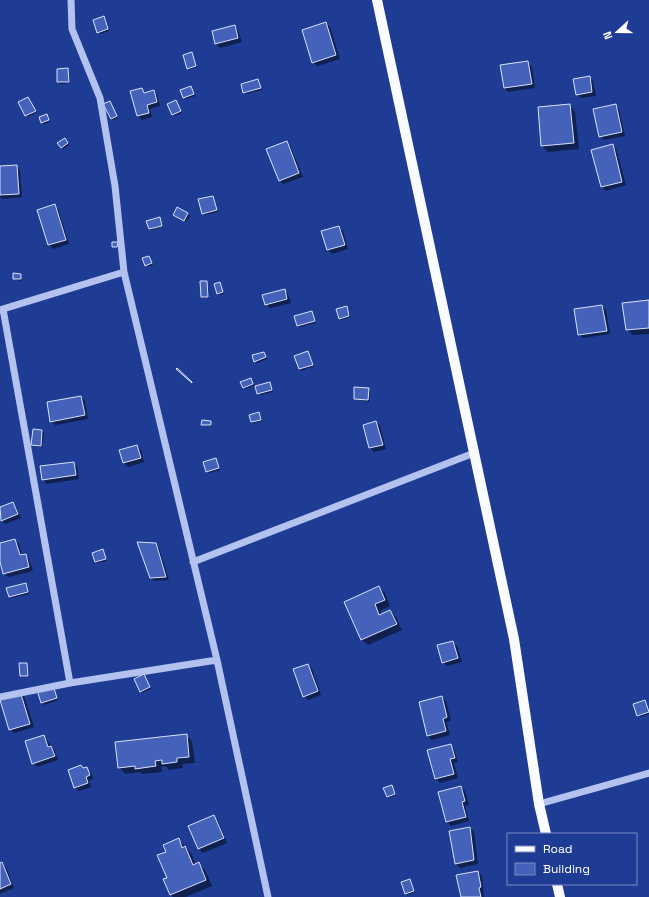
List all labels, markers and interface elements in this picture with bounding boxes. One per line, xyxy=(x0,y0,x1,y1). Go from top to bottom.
north arrow xyxy=(597,12,637,52)
text: N xyxy=(600,30,616,42)
legend xyxy=(507,833,637,885)
text: Road xyxy=(543,841,572,857)
text: Building xyxy=(543,861,590,877)

